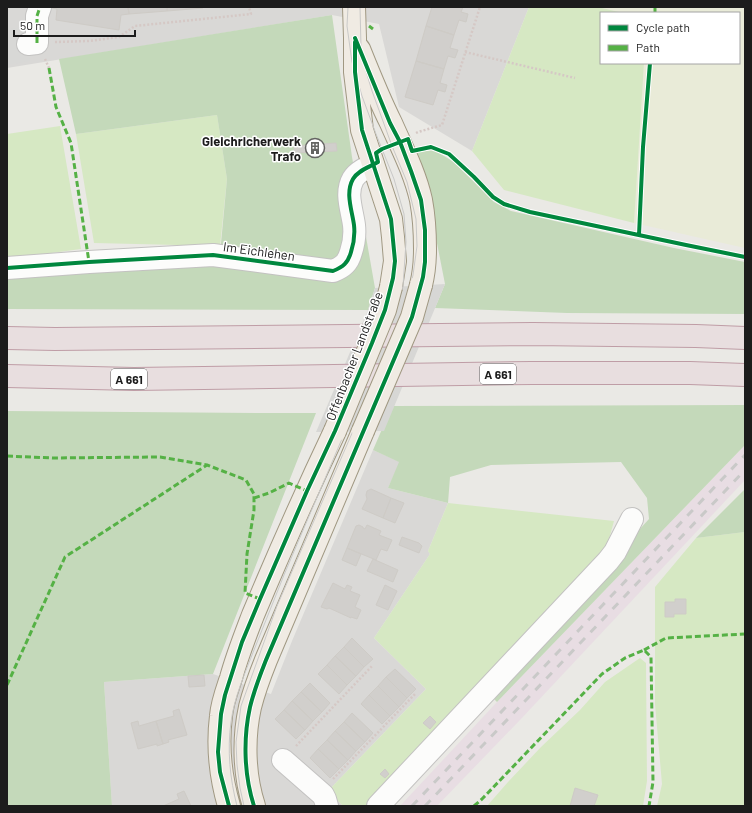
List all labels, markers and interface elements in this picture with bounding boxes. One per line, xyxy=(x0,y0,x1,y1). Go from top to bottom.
scale bar xyxy=(14,12,135,38)
legend xyxy=(600,12,740,64)
text: 50 m xyxy=(20,18,45,32)
text: Cycle path xyxy=(636,20,690,34)
text: Path xyxy=(636,40,660,54)
place label: Gleichricherwerk Trafo xyxy=(202,133,301,164)
building icon: Gleichricherwerk Trafo xyxy=(304,137,326,159)
street label: Im Eichlehen xyxy=(222,238,296,264)
street label: Offenbacher Landstraße xyxy=(322,289,386,423)
road number: A 661 xyxy=(480,364,516,384)
road number: A 661 xyxy=(111,369,147,389)

